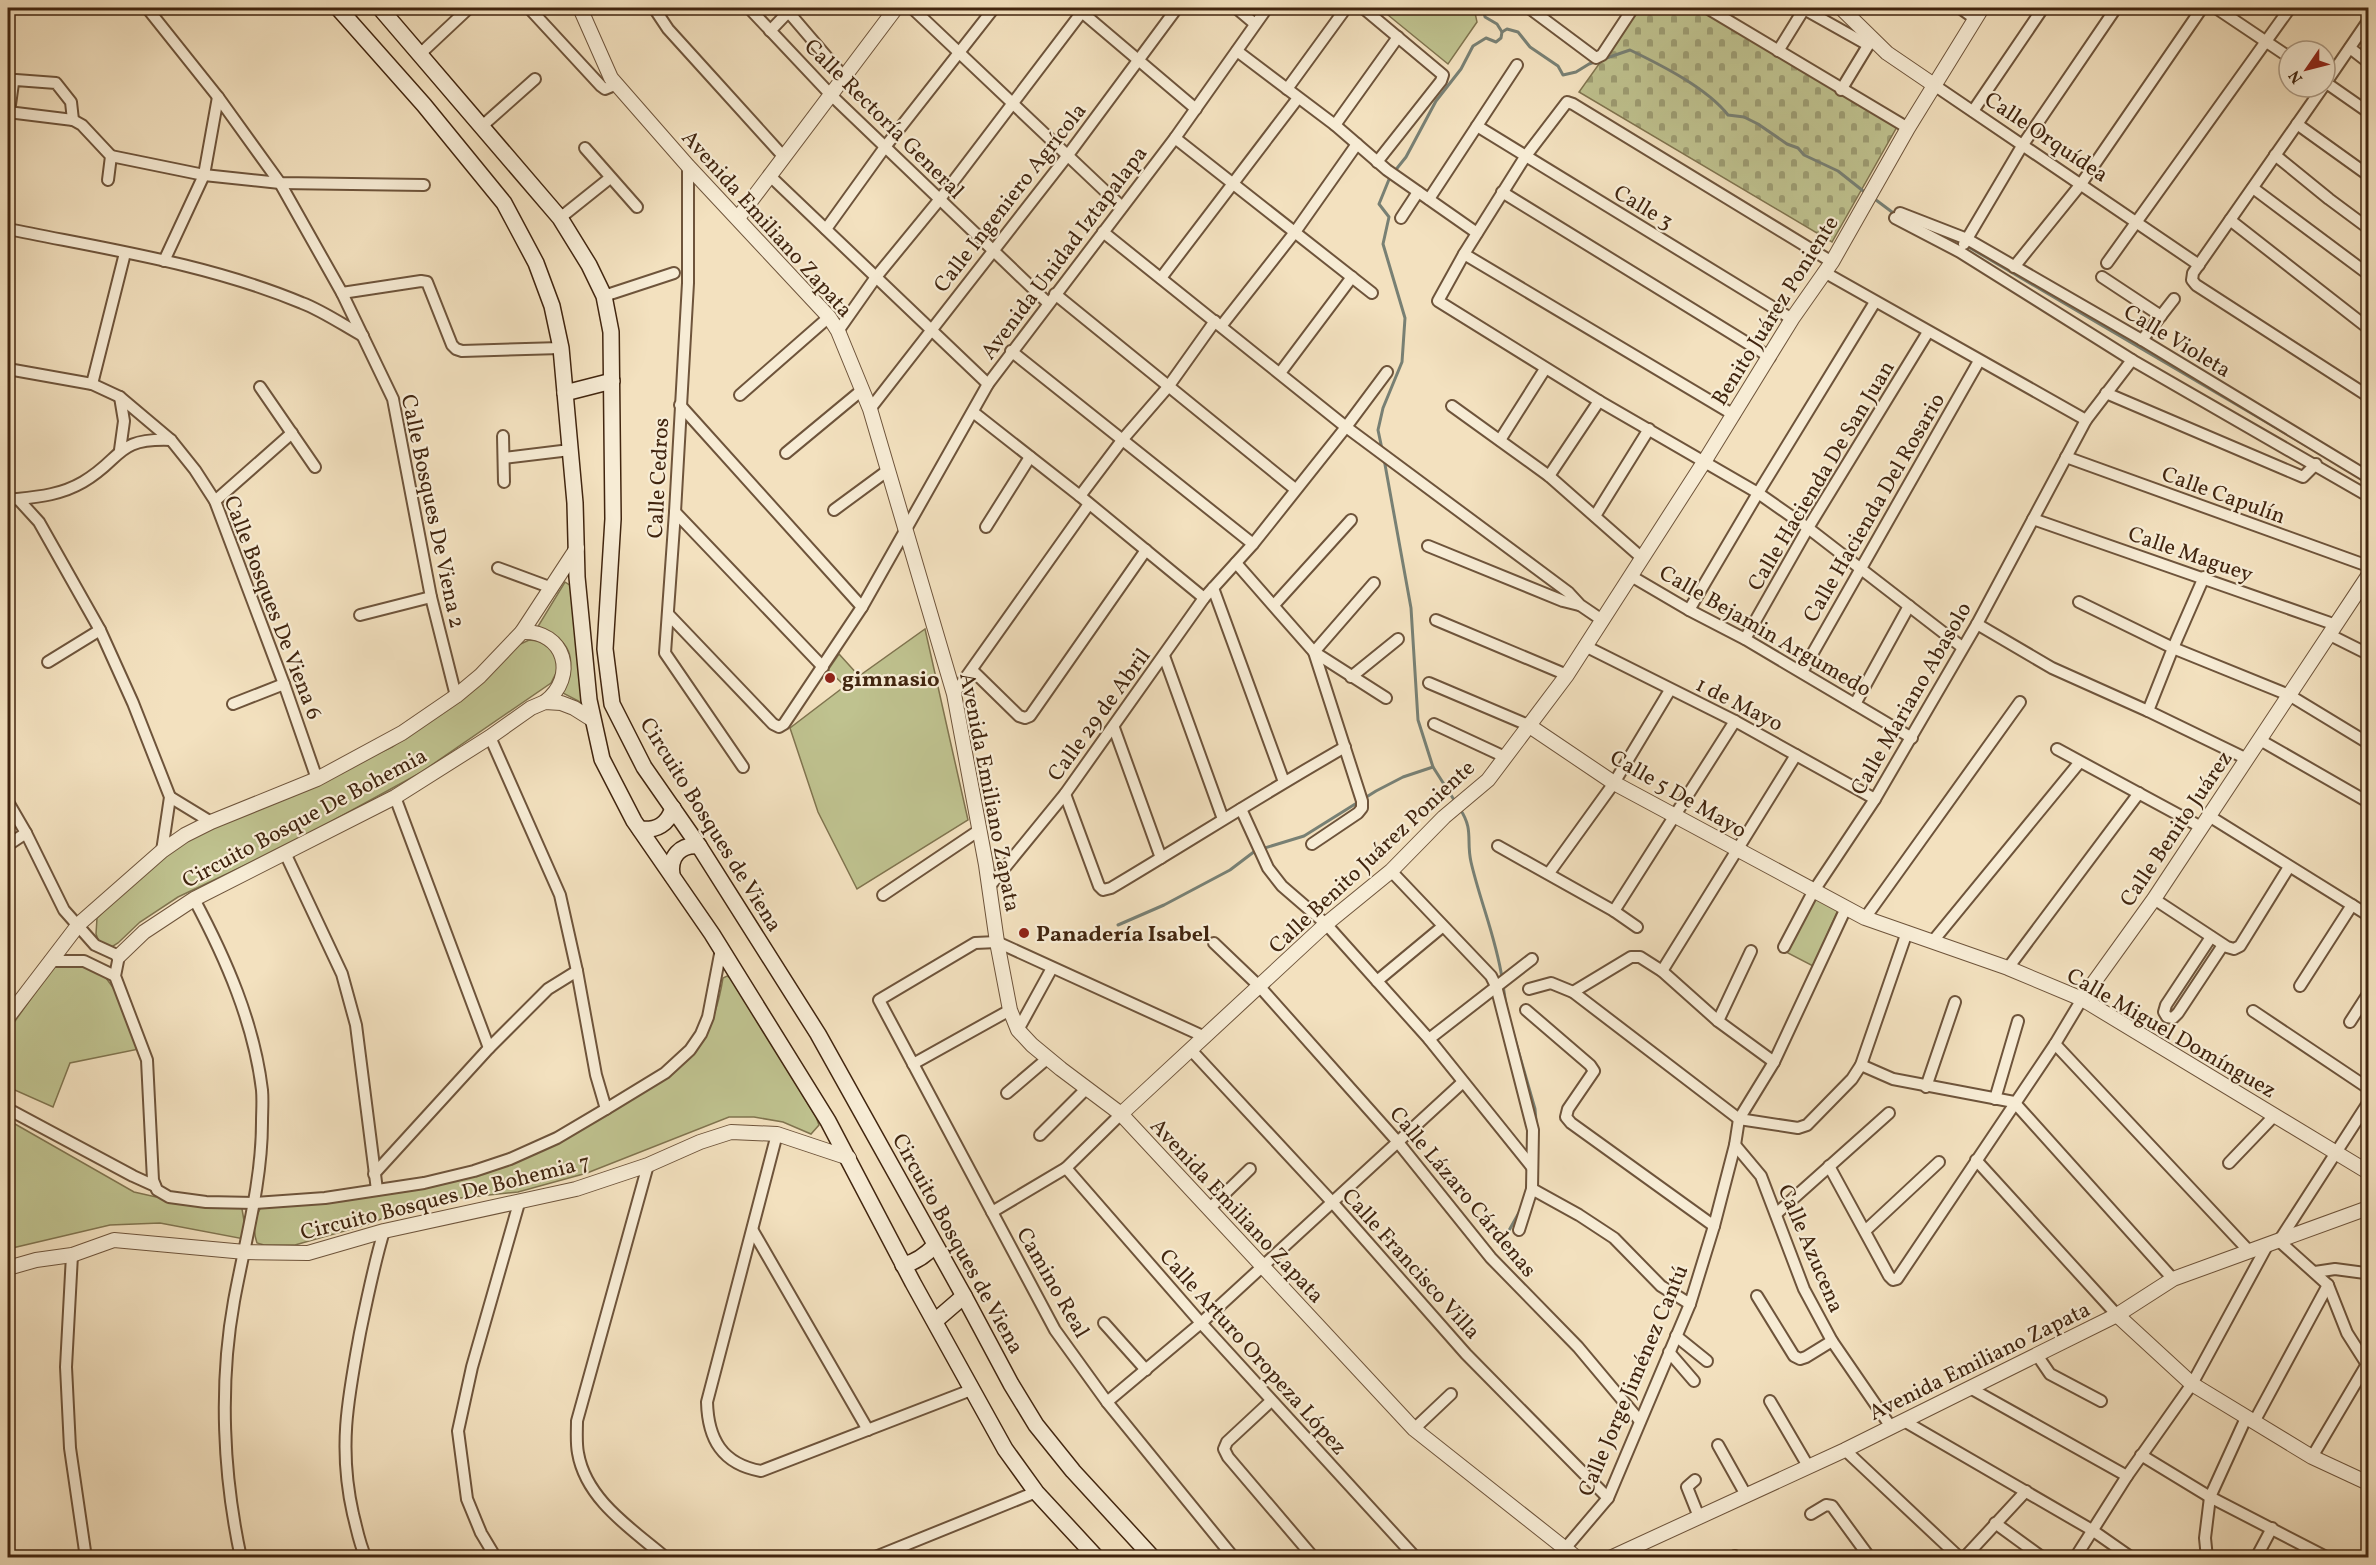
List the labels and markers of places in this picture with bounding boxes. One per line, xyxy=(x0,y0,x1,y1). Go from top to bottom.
place label: gimnasio xyxy=(842,665,940,696)
marker: gimnasio xyxy=(823,671,837,685)
place label: Panadería Isabel xyxy=(1036,920,1210,951)
marker: Panadería Isabel xyxy=(1017,926,1031,940)

